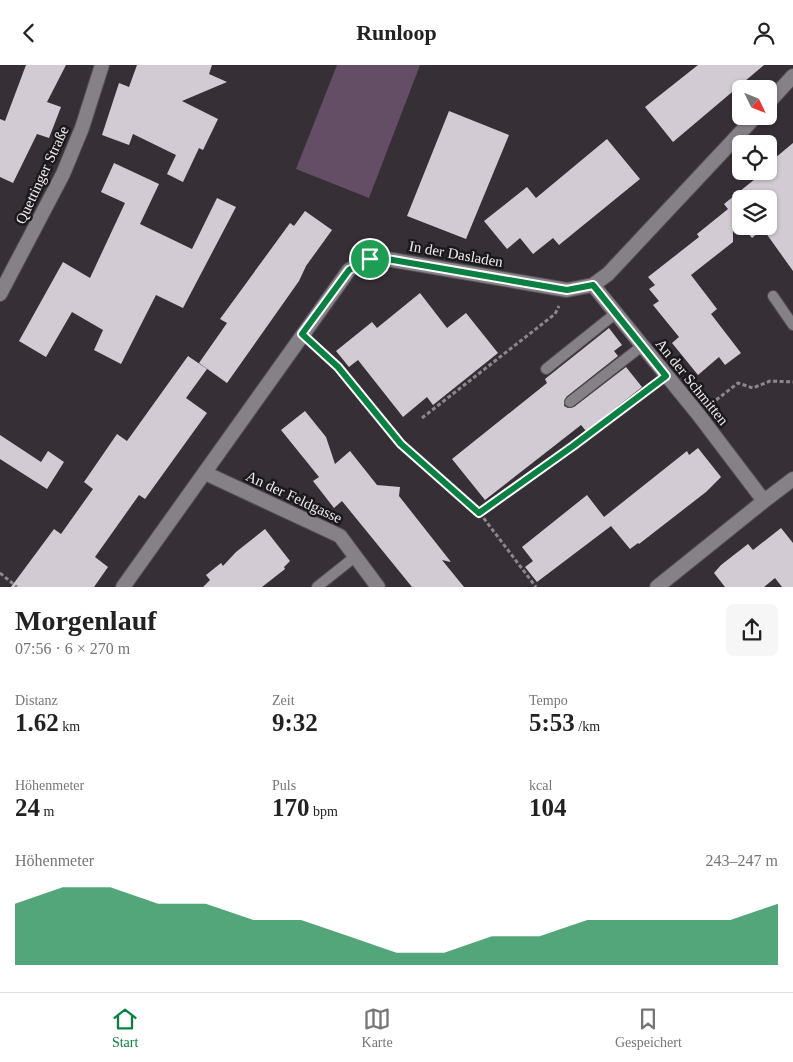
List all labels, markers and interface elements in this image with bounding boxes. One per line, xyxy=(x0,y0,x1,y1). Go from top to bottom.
icon: back xyxy=(15,19,43,47)
icon: person xyxy=(750,19,778,47)
text: Runloop xyxy=(356,20,437,45)
north arrow xyxy=(732,80,778,125)
map controls xyxy=(732,80,777,235)
street label: Quettinger Straße xyxy=(12,123,72,227)
button: locate xyxy=(732,135,777,180)
button: layers xyxy=(732,190,777,235)
pin xyxy=(349,238,391,280)
street label: In der Dasladen xyxy=(408,238,505,270)
icon: arrive xyxy=(356,245,384,273)
street label: An der Schmitten xyxy=(652,336,732,429)
street label: An der Feldgasse xyxy=(243,468,345,526)
button: share xyxy=(726,604,778,656)
text: Morgenlauf xyxy=(15,605,157,636)
text: 07:56 · 6 × 270 m xyxy=(15,640,130,657)
text: Distanz xyxy=(15,693,58,708)
text: Zeit xyxy=(272,693,295,708)
text: Tempo xyxy=(529,693,568,708)
text: 1.62 xyxy=(15,709,59,736)
text: 9:32 xyxy=(272,709,318,736)
text: 5:53 xyxy=(529,709,575,736)
text: km xyxy=(59,719,80,734)
text: /km xyxy=(575,719,600,734)
text: Höhenmeter xyxy=(15,778,84,793)
text: Puls xyxy=(272,778,296,793)
text: kcal xyxy=(529,778,552,793)
text: 24 xyxy=(15,794,40,821)
text: 170 xyxy=(272,794,310,821)
text: 104 xyxy=(529,794,567,821)
text: m xyxy=(40,804,54,819)
text: bpm xyxy=(310,804,338,819)
text: Höhenmeter xyxy=(15,852,94,869)
text: 243–247 m xyxy=(706,852,778,869)
tab: Start xyxy=(111,1005,139,1051)
tab: Karte xyxy=(362,1005,393,1051)
tab: Gespeichert xyxy=(615,1005,682,1051)

